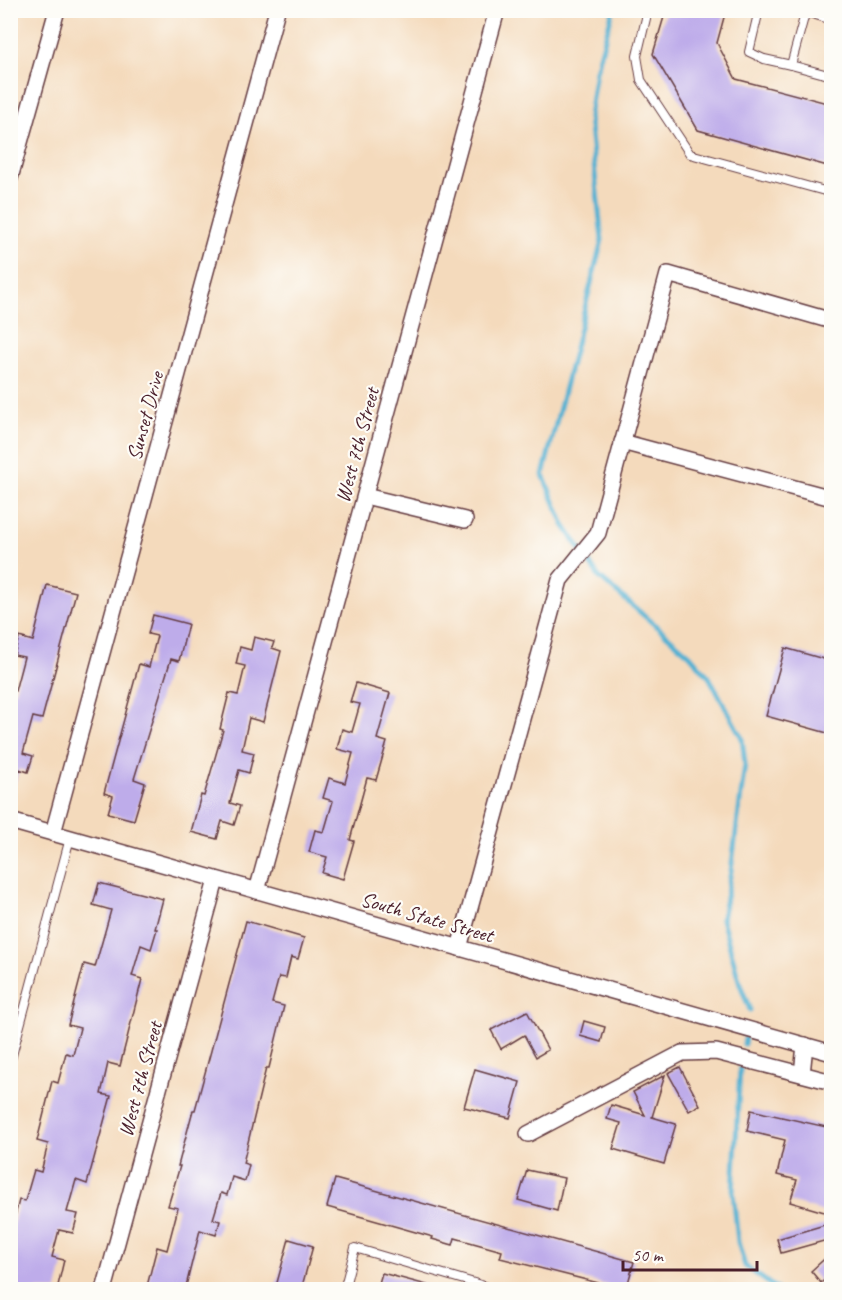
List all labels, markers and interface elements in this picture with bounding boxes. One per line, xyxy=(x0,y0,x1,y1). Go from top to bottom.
street label: Sunset Drive xyxy=(121,367,170,463)
street label: West 7th Street xyxy=(329,383,385,505)
street label: South State Street xyxy=(358,886,498,949)
street label: West 7th Street xyxy=(112,1017,168,1139)
scale bar xyxy=(623,1234,756,1272)
text: 50 m xyxy=(632,1244,665,1266)

